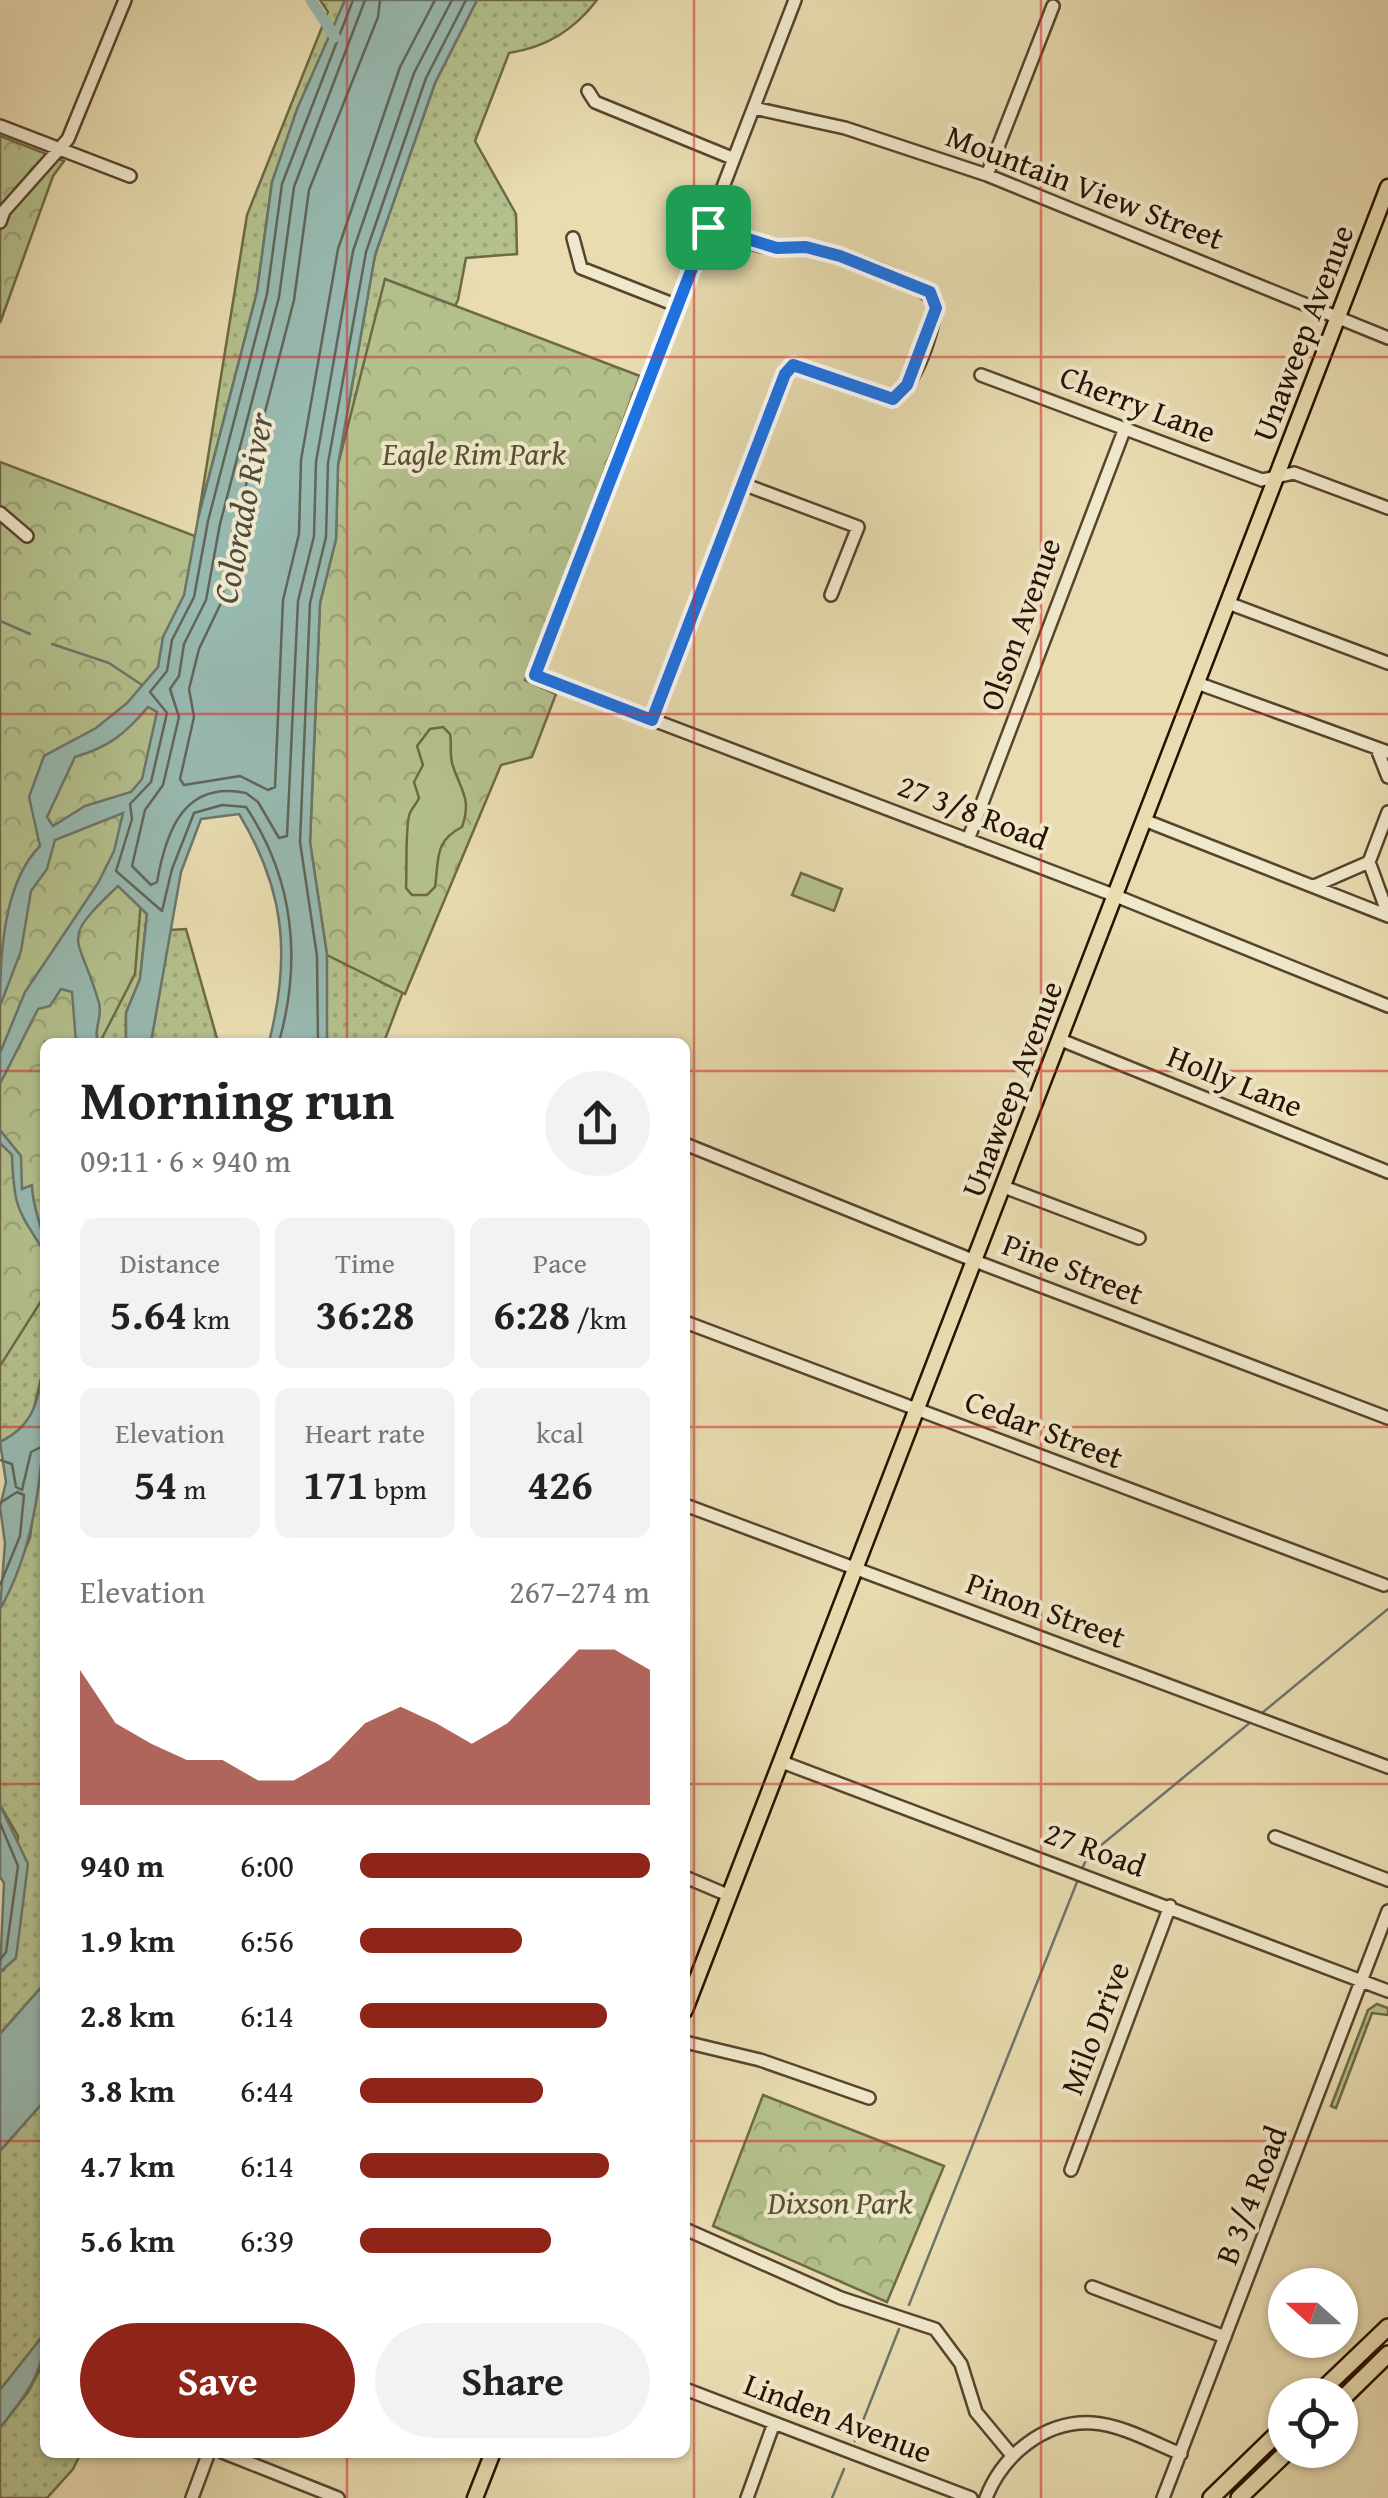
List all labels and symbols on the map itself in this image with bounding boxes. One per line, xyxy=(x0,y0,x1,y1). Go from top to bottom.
street label: Mountain View Street xyxy=(940,112,1231,261)
pin xyxy=(666,185,751,270)
street label: Unaweep Avenue xyxy=(1240,218,1365,448)
street label: Cherry Lane xyxy=(1053,352,1223,455)
water label: Colorado River xyxy=(199,407,286,608)
park label: Eagle Rim Park xyxy=(381,430,566,477)
street label: Olson Avenue xyxy=(967,531,1073,717)
street label: 27 3/8 Road xyxy=(891,761,1055,862)
street label: Unaweep Avenue xyxy=(949,974,1074,1204)
street label: Holly Lane xyxy=(1160,1032,1310,1129)
street label: Pine Street xyxy=(996,1220,1150,1317)
street label: Cedar Street xyxy=(958,1377,1130,1480)
street label: Pinon Street xyxy=(960,1559,1132,1660)
street label: 27 Road xyxy=(1038,1809,1152,1889)
street label: Milo Drive xyxy=(1048,1954,1141,2101)
street label: B 3/4 Road xyxy=(1203,2119,1298,2271)
park label: Dixson Park xyxy=(766,2179,913,2226)
north arrow xyxy=(1268,2268,1358,2358)
street label: Linden Avenue xyxy=(737,2360,939,2475)

